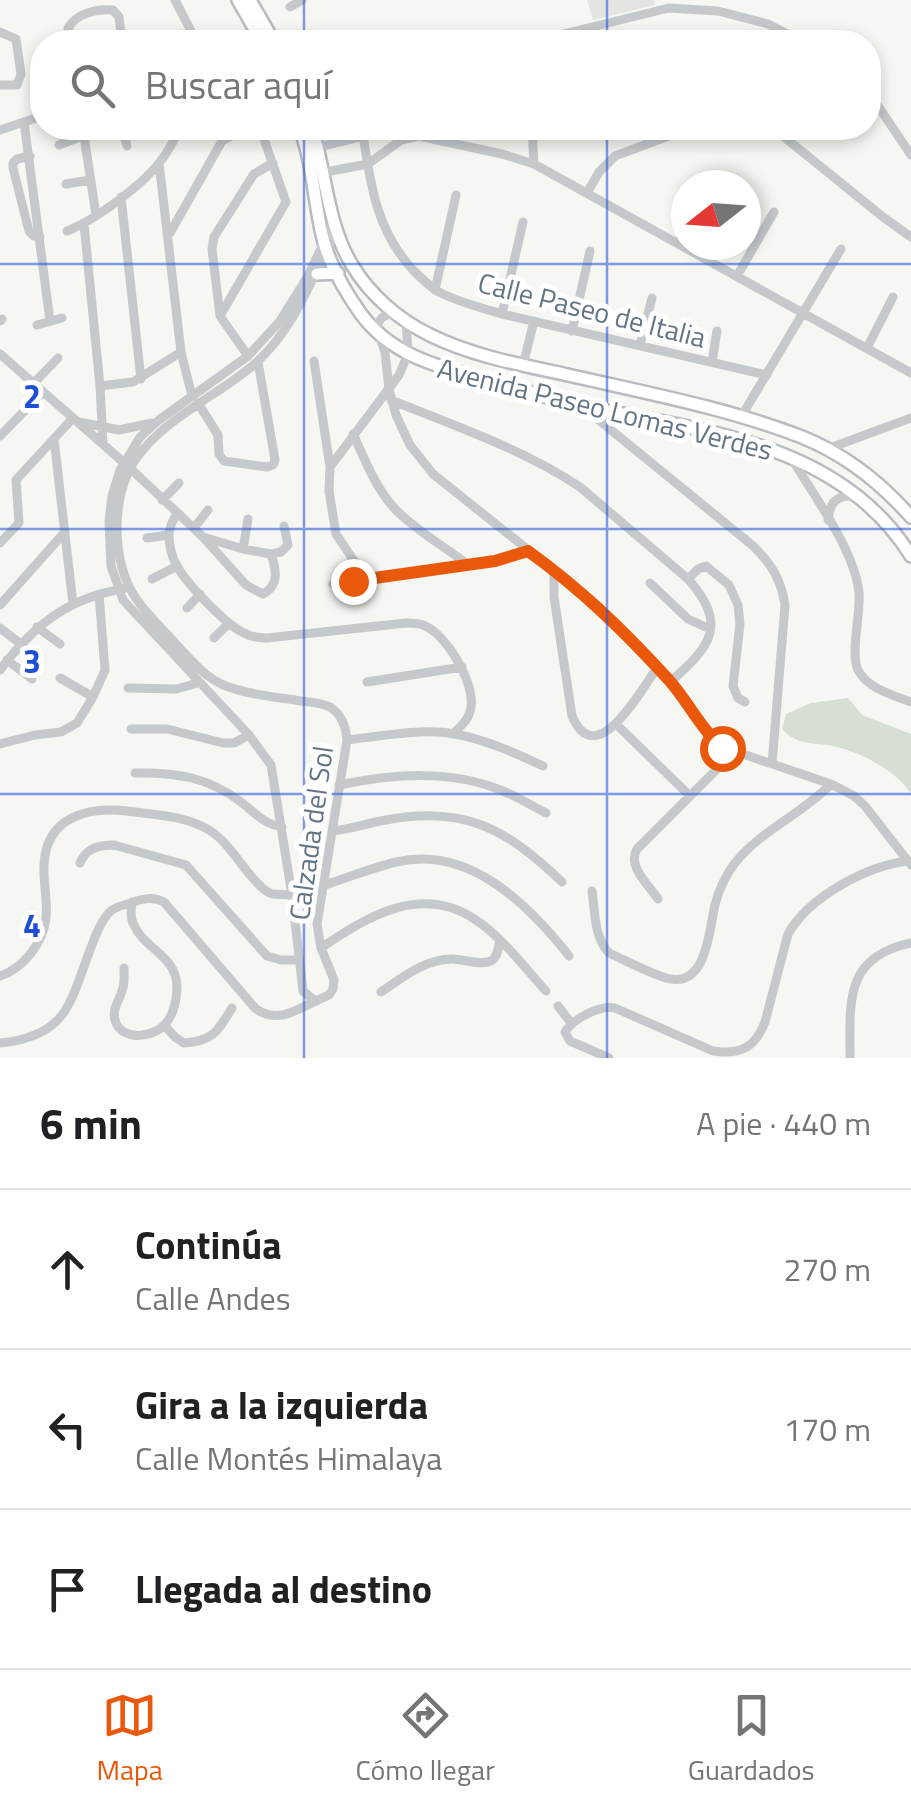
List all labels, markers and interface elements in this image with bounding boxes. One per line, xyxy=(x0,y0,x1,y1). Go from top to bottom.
search box xyxy=(30,30,881,140)
text: Buscar aquí xyxy=(145,56,331,114)
icon: search xyxy=(65,58,120,113)
north arrow xyxy=(671,170,761,260)
street label: Calle Paseo de Italia xyxy=(474,260,711,359)
street label: Avenida Paseo Lomas Verdes xyxy=(433,346,777,471)
text: 2 xyxy=(23,372,41,420)
route end xyxy=(331,559,377,605)
text: 3 xyxy=(23,637,41,685)
route start xyxy=(700,726,746,772)
street label: Calzada del Sol xyxy=(277,743,344,923)
text: 4 xyxy=(23,901,41,949)
text: 6 min xyxy=(40,1091,142,1155)
text: A pie · 440 m xyxy=(696,1099,871,1147)
text: Continúa xyxy=(135,1216,282,1274)
icon: ahead xyxy=(40,1242,95,1297)
text: 270 m xyxy=(783,1245,871,1293)
text: Calle Andes xyxy=(135,1274,291,1322)
text: Gira a la izquierda xyxy=(135,1376,428,1434)
icon: left xyxy=(40,1402,95,1457)
text: 170 m xyxy=(783,1405,871,1453)
text: Calle Montés Himalaya xyxy=(135,1434,442,1482)
text: Llegada al destino xyxy=(135,1560,432,1618)
icon: arrive xyxy=(40,1562,95,1617)
tab: Mapa xyxy=(96,1688,163,1791)
tab: Cómo llegar xyxy=(356,1688,495,1791)
tab: Guardados xyxy=(688,1688,815,1791)

